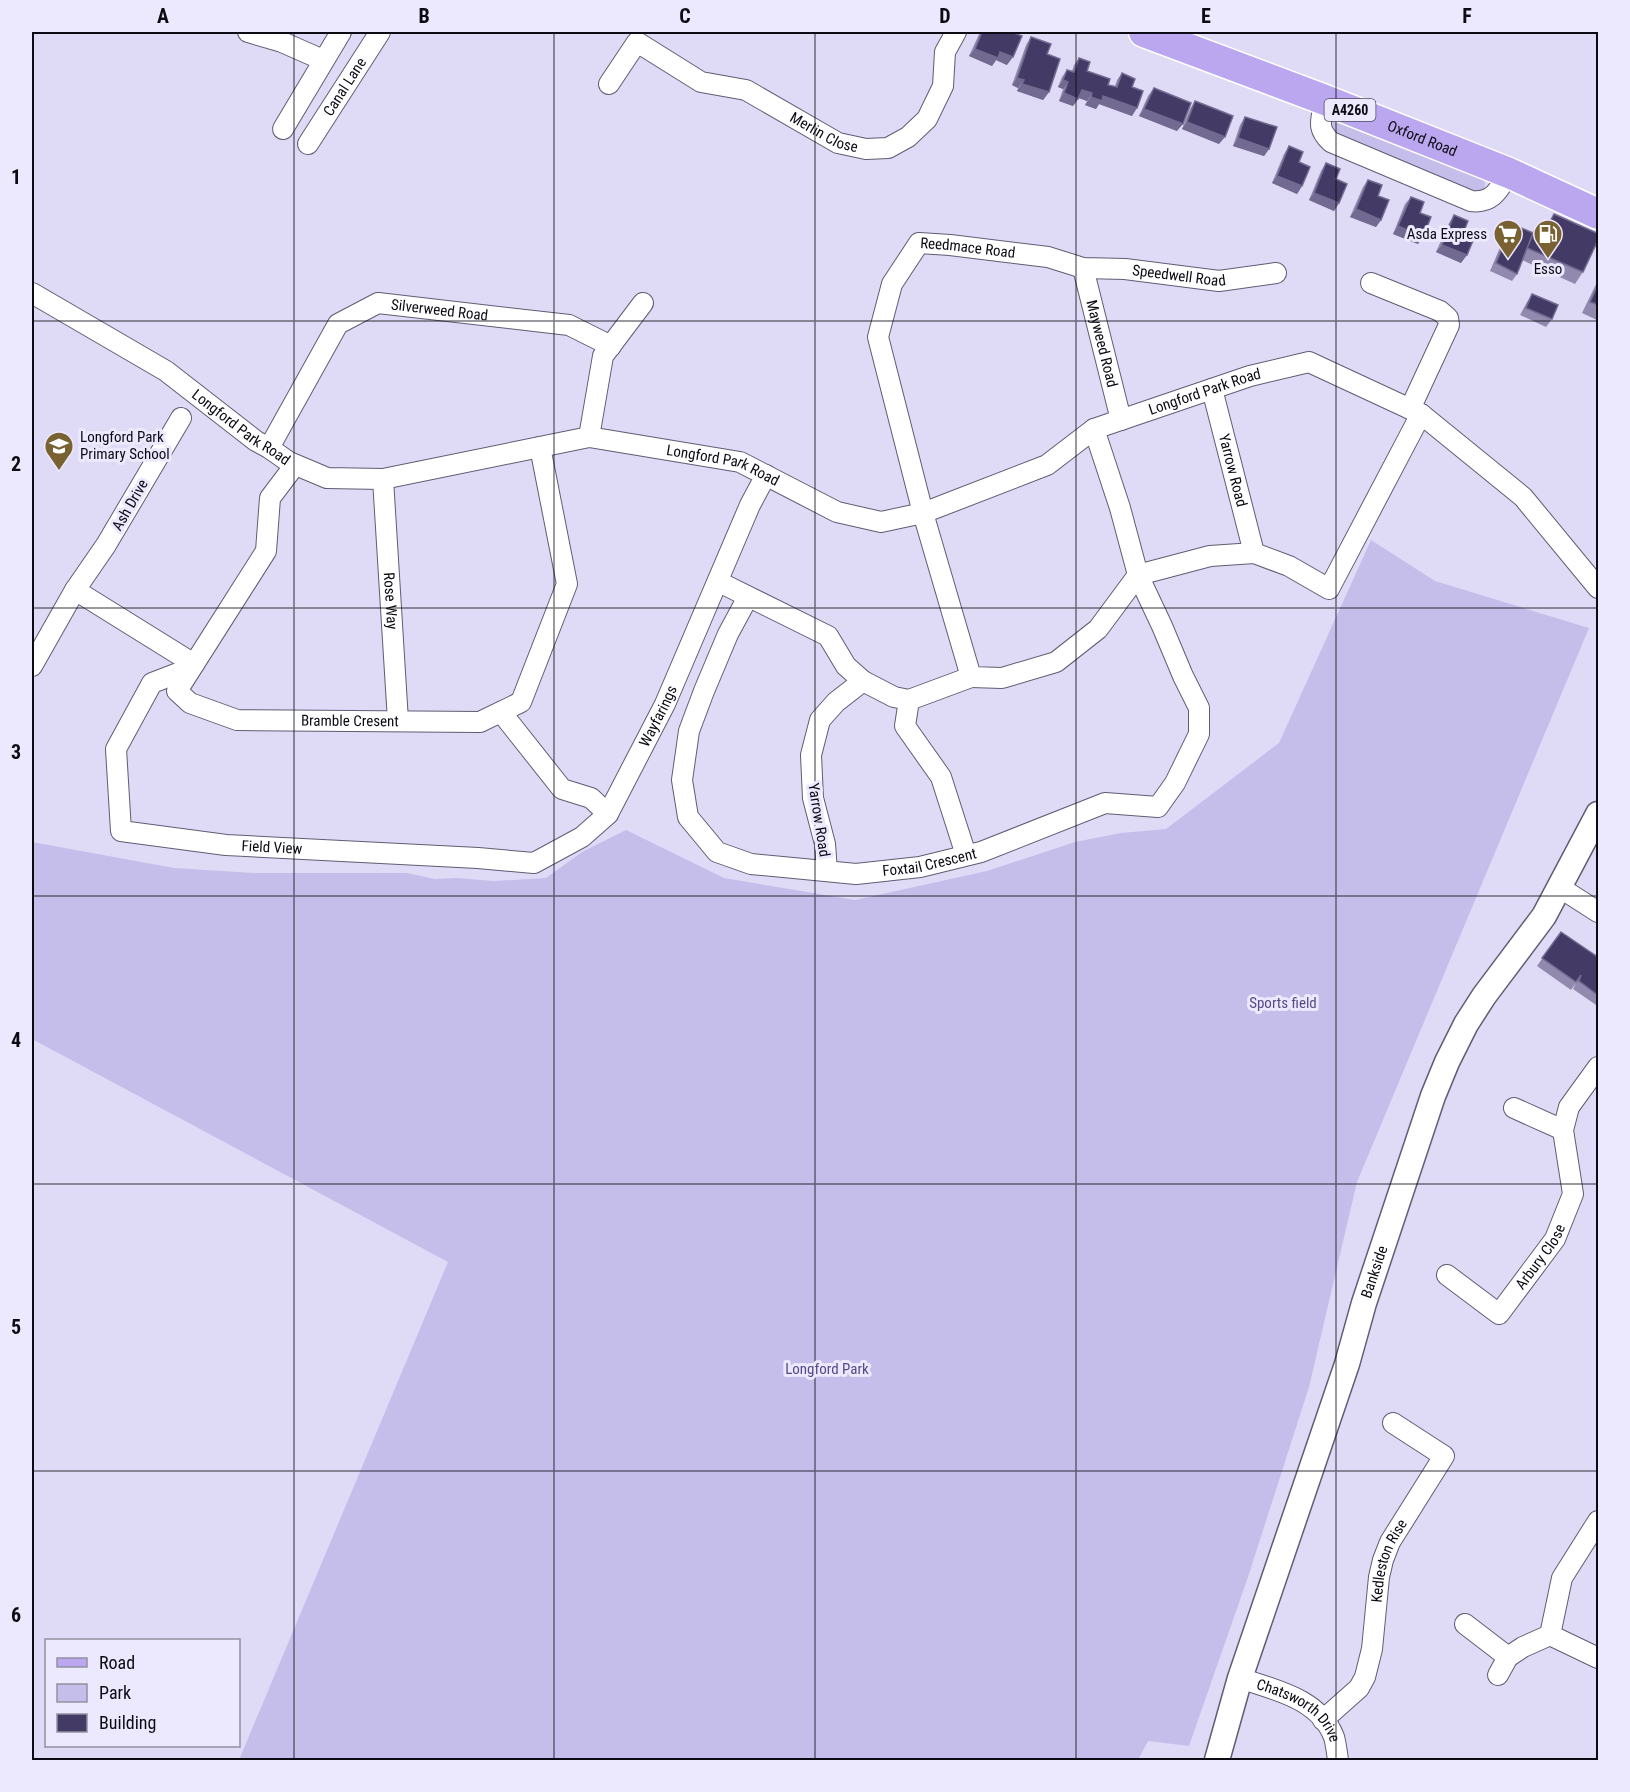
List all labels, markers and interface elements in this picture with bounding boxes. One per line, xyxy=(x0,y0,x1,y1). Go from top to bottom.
text: A xyxy=(157,4,169,28)
text: B xyxy=(418,4,430,28)
text: C xyxy=(679,4,691,28)
text: D xyxy=(939,4,951,28)
text: E xyxy=(1201,4,1211,28)
text: F xyxy=(1462,4,1472,28)
street label: Canal Lane xyxy=(319,54,370,119)
road number: A4260 xyxy=(1324,99,1376,121)
street label: Merlin Close xyxy=(787,108,860,156)
street label: Oxford Road xyxy=(1385,117,1460,160)
text: 1 xyxy=(11,165,21,189)
supermarket icon: Asda Express xyxy=(1492,218,1524,260)
fuel station icon: Esso xyxy=(1532,218,1564,260)
place label: Asda Express xyxy=(1407,225,1487,243)
street label: Reedmace Road xyxy=(920,234,1016,262)
place label: Esso xyxy=(1534,260,1562,278)
street label: Speedwell Road xyxy=(1131,261,1227,290)
street label: Silverweed Road xyxy=(390,296,489,325)
street label: Mayweed Road xyxy=(1082,298,1122,389)
street label: Longford Park Road xyxy=(1146,365,1263,419)
street label: Longford Park Road xyxy=(188,386,294,469)
place label: Longford Park Primary School xyxy=(80,428,170,463)
school or university icon: Longford Park Primary School xyxy=(43,430,75,472)
street label: Yarrow Road xyxy=(1215,432,1251,509)
street label: Longford Park Road xyxy=(665,441,782,490)
text: 2 xyxy=(11,452,21,476)
street label: Ash Drive xyxy=(108,476,152,534)
street label: Rose Way xyxy=(380,572,401,630)
street label: Wayfarings xyxy=(635,683,681,750)
street label: Bramble Cresent xyxy=(301,712,399,730)
text: 3 xyxy=(11,740,21,764)
street label: Yarrow Road xyxy=(804,782,834,858)
street label: Field View xyxy=(241,837,303,858)
street label: Foxtail Crescent xyxy=(881,844,978,880)
park label: Sports field xyxy=(1249,994,1317,1012)
text: 4 xyxy=(11,1028,21,1052)
street label: Arbury Close xyxy=(1512,1222,1569,1293)
street label: Bankside xyxy=(1357,1243,1391,1300)
text: 5 xyxy=(11,1315,21,1339)
park label: Longford Park xyxy=(785,1360,869,1378)
street label: Kedleston Rise xyxy=(1368,1516,1411,1603)
text: 6 xyxy=(11,1603,21,1627)
legend xyxy=(45,1639,240,1747)
text: Road xyxy=(99,1652,135,1673)
street label: Chatsworth Drive xyxy=(1254,1675,1344,1744)
text: Park xyxy=(99,1682,131,1703)
text: Building xyxy=(99,1712,156,1733)

